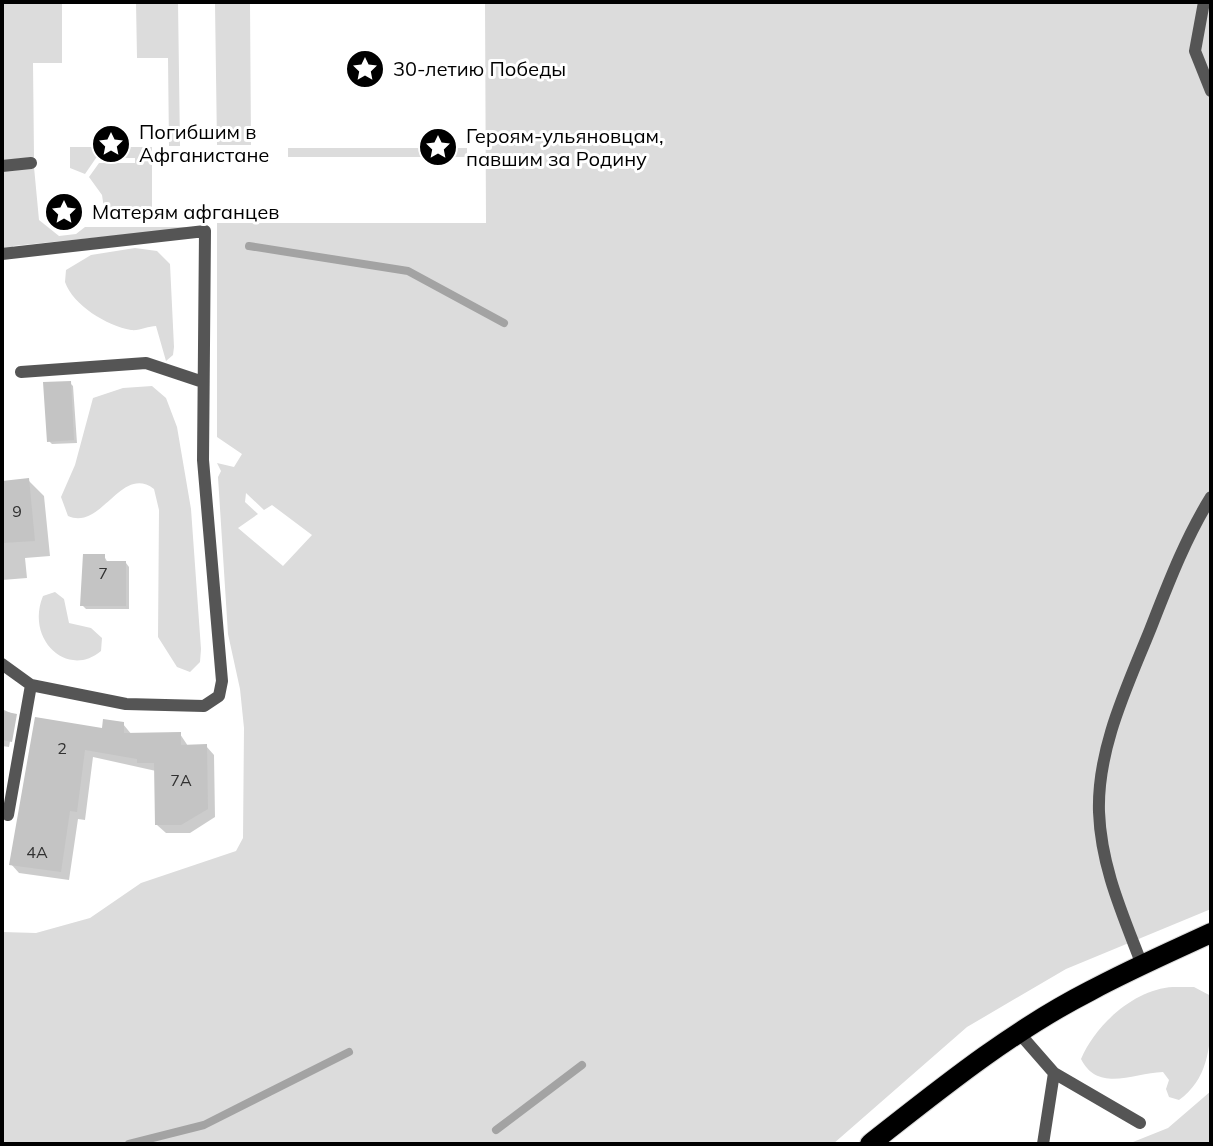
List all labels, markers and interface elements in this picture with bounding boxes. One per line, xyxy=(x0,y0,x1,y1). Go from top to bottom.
place icon: 30-летию Победы xyxy=(344,48,386,90)
place label: 30-летию Победы xyxy=(393,56,566,81)
place label: Погибшим в Афганистане xyxy=(139,119,269,167)
place icon: Погибшим в Афганистане xyxy=(90,123,132,165)
place label: Героям-ульяновцам, павшим за Родину xyxy=(466,123,664,171)
place icon: Героям-ульяновцам, павшим за Родину xyxy=(417,126,459,168)
place icon: Матерям афганцев xyxy=(43,191,85,233)
place label: Матерям афганцев xyxy=(92,199,279,224)
house number: 9 xyxy=(12,501,22,521)
house number: 7 xyxy=(98,563,108,583)
house number: 2 xyxy=(57,738,67,758)
house number: 7А xyxy=(170,770,192,790)
house number: 4А xyxy=(26,842,48,862)

